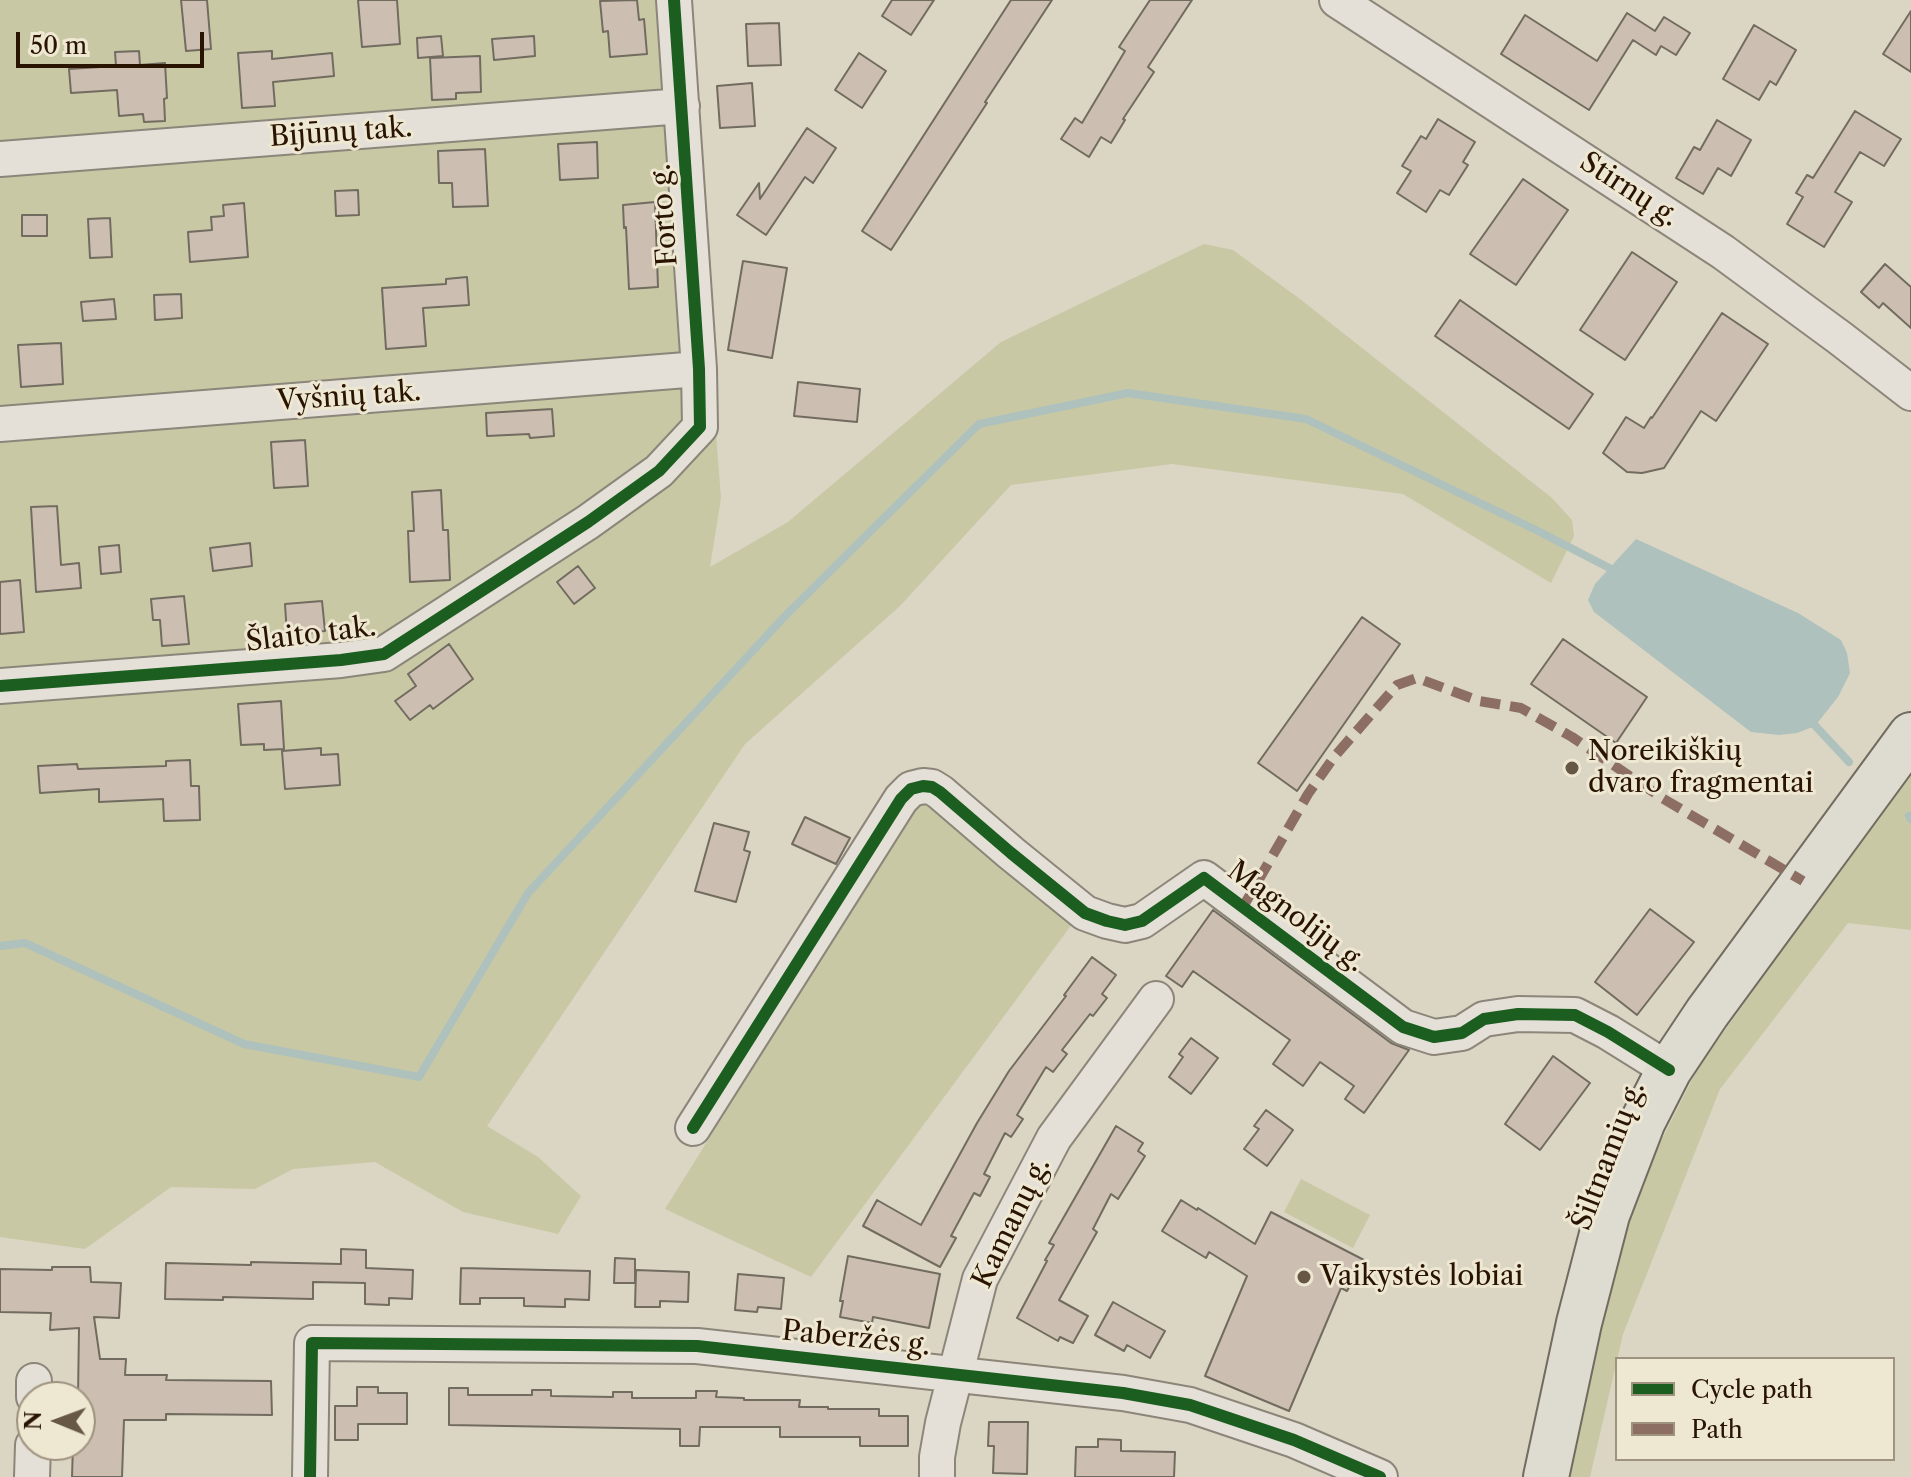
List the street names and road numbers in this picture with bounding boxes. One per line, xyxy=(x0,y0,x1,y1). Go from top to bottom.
street label: Bijūnų tak. xyxy=(269,111,413,155)
street label: Stirnų g. xyxy=(1573,146,1685,234)
street label: Forto g. xyxy=(645,163,685,267)
street label: Vyšnių tak. xyxy=(276,375,422,419)
street label: Šlaito tak. xyxy=(244,610,378,660)
street label: Magnolijų g. xyxy=(1221,854,1371,980)
street label: Šiltnamių g. xyxy=(1565,1077,1653,1235)
street label: Kamanų g. xyxy=(966,1152,1058,1294)
street label: Paberžės g. xyxy=(780,1315,932,1363)

